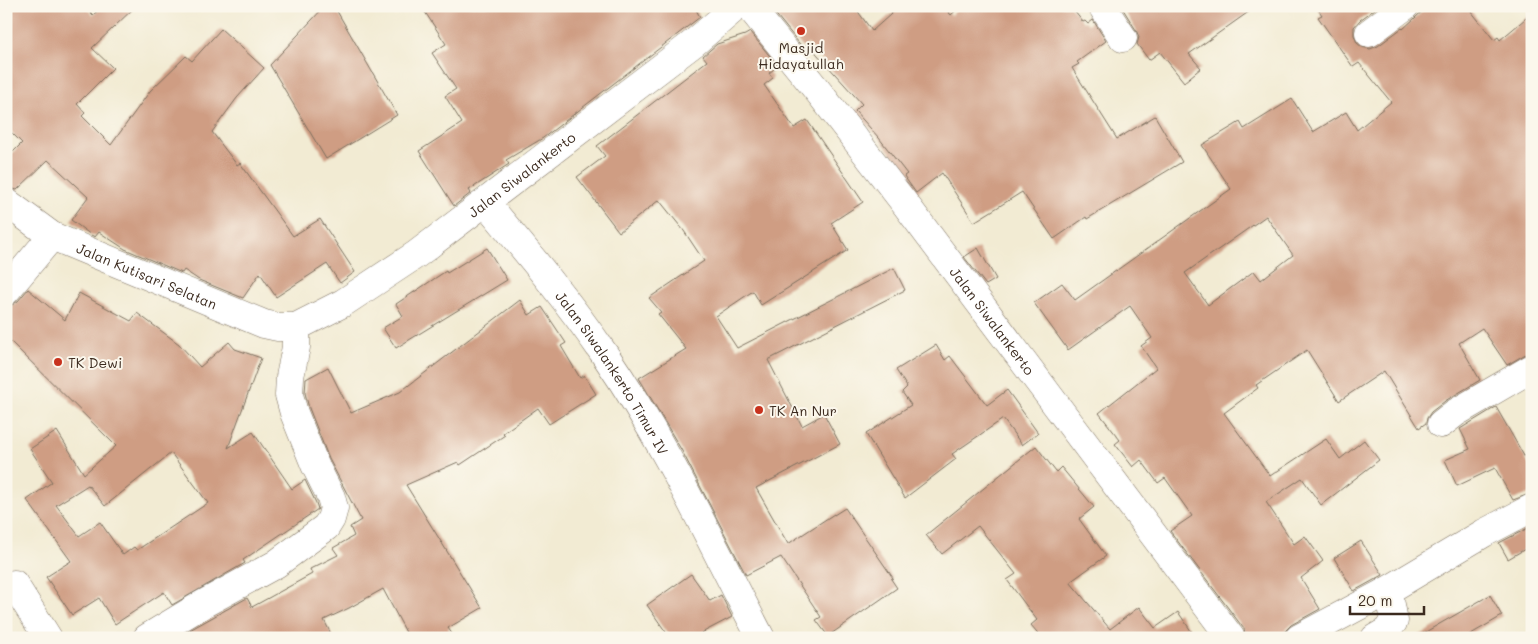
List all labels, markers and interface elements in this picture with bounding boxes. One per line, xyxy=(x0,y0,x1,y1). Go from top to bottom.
marker: Masjid Hidayatullah xyxy=(795,25,807,37)
place label: Masjid Hidayatullah xyxy=(758,38,844,73)
street label: Jalan Siwalankerto xyxy=(464,127,579,221)
street label: Jalan Kutisari Selatan xyxy=(74,238,220,313)
street label: Jalan Siwalankerto xyxy=(946,263,1039,378)
street label: Jalan Siwalankerto Timur IV xyxy=(552,287,673,458)
place label: TK Dewi xyxy=(68,353,122,372)
marker: TK Dewi xyxy=(52,356,64,368)
place label: TK An Nur xyxy=(769,401,837,420)
marker: TK An Nur xyxy=(753,404,765,416)
scale bar xyxy=(1350,584,1424,616)
text: 20 m xyxy=(1358,590,1392,610)

